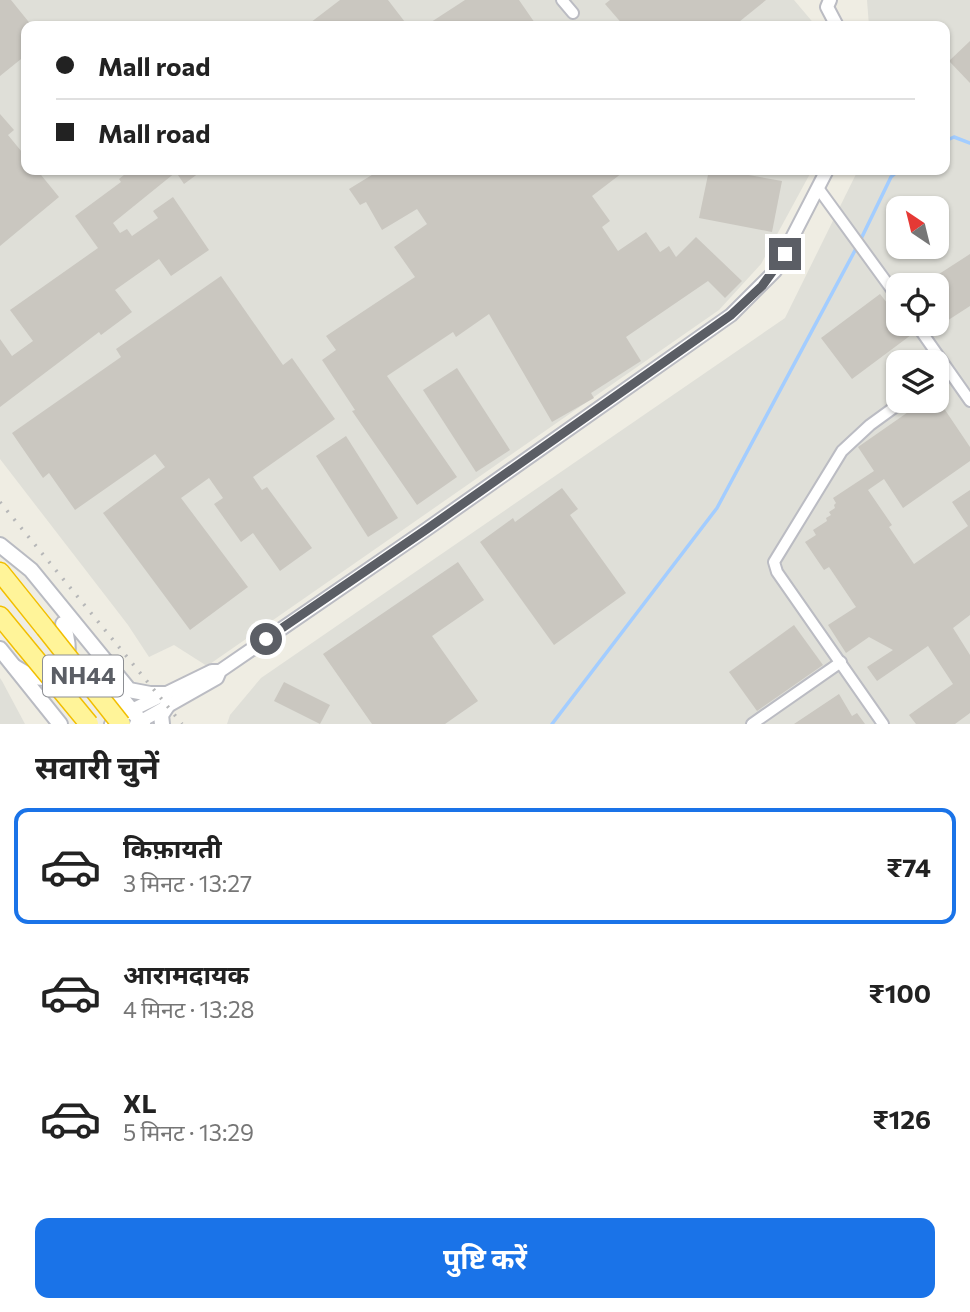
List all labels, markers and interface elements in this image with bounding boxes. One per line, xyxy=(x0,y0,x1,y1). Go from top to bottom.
text: Mall road xyxy=(98,50,210,81)
text: Mall road xyxy=(98,117,210,148)
north arrow xyxy=(886,196,948,259)
map controls xyxy=(886,196,949,413)
route end xyxy=(769,238,801,270)
button: locate xyxy=(886,273,949,336)
button: layers xyxy=(886,350,949,413)
route start xyxy=(250,623,282,655)
road number: NH44 xyxy=(43,656,123,696)
text: सवारी चुनें xyxy=(35,746,159,786)
text: किफ़ायती xyxy=(123,832,222,863)
icon: car xyxy=(39,835,102,898)
text: ₹74 xyxy=(886,851,931,882)
text: 3 मिनट · 13:27 xyxy=(123,869,252,897)
text: आरामदायक xyxy=(123,958,249,989)
icon: car xyxy=(39,961,102,1024)
text: ₹100 xyxy=(869,977,931,1008)
text: 4 मिनट · 13:28 xyxy=(123,995,255,1023)
icon: car xyxy=(39,1087,102,1150)
text: XL xyxy=(123,1087,157,1118)
text: ₹126 xyxy=(872,1103,931,1134)
text: 5 मिनट · 13:29 xyxy=(123,1118,254,1146)
button: पुष्टि करें xyxy=(35,1218,935,1298)

